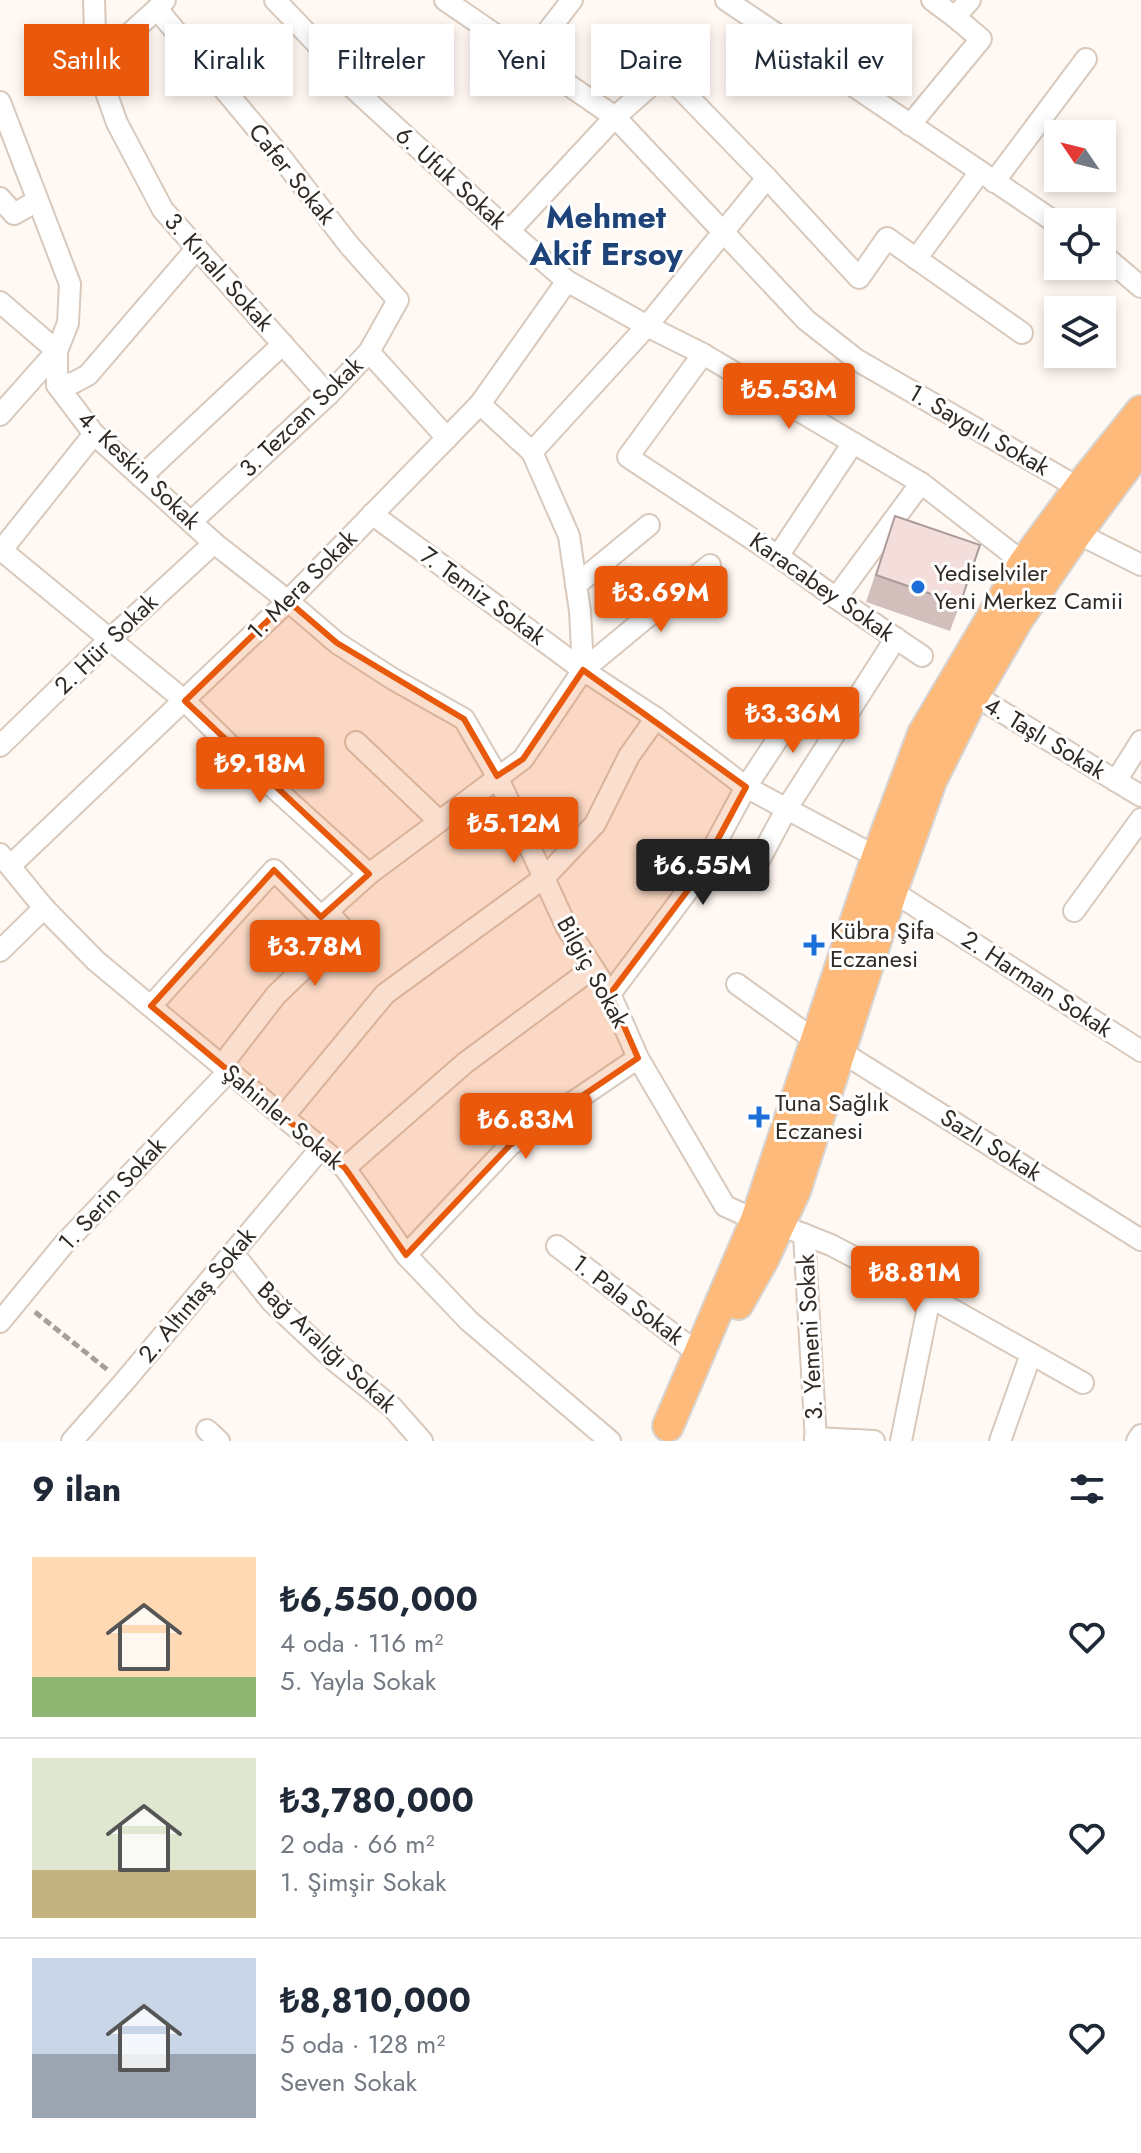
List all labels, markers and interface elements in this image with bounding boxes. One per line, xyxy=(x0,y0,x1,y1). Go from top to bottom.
chip: Satılık xyxy=(24,24,149,96)
chip: Kiralık xyxy=(165,24,293,96)
chip: Filtreler xyxy=(309,24,454,96)
chip: Yeni xyxy=(470,24,575,96)
chip: Daire xyxy=(591,24,710,96)
chip: Müstakil ev xyxy=(726,24,912,96)
street label: Cafer Sokak xyxy=(241,115,345,232)
street label: 6. Ufuk Sokak xyxy=(388,118,515,238)
north arrow xyxy=(1044,120,1116,192)
map controls xyxy=(1044,120,1116,368)
district label: Mehmet Akif Ersoy xyxy=(528,194,683,277)
street label: 3. Kınalı Sokak xyxy=(157,205,283,339)
button: locate xyxy=(1044,208,1116,280)
button: layers xyxy=(1044,296,1116,368)
street label: 3. Tezcan Sokak xyxy=(231,348,371,485)
pin: ₺5.53M xyxy=(724,363,854,431)
text: ₺5.53M xyxy=(741,370,837,408)
street label: 1. Saygılı Sokak xyxy=(902,375,1057,484)
street label: 4. Keskin Sokak xyxy=(70,402,209,538)
street label: 1. Mera Sokak xyxy=(239,521,365,648)
street label: Karacabey Sokak xyxy=(743,523,902,650)
street label: 7. Temiz Sokak xyxy=(413,538,554,653)
place label: Yediselviler Yeni Merkez Camii xyxy=(934,555,1123,618)
pin: ₺3.69M xyxy=(596,566,726,634)
text: ₺3.69M xyxy=(613,573,709,611)
marker: Yediselviler Yeni Merkez Camii xyxy=(909,578,927,596)
street label: 2. Hür Sokak xyxy=(46,585,166,702)
pin: ₺3.36M xyxy=(728,687,858,755)
street label: 4. Taşlı Sokak xyxy=(978,687,1113,788)
text: ₺3.36M xyxy=(745,694,841,732)
pin: ₺9.18M xyxy=(195,737,325,805)
text: ₺9.18M xyxy=(214,744,306,782)
pin: ₺5.12M xyxy=(449,797,579,865)
text: ₺5.12M xyxy=(467,804,561,842)
pin: ₺6.55M xyxy=(638,839,768,907)
text: ₺6.55M xyxy=(654,846,752,884)
street label: Bilgiç Sokak xyxy=(548,910,639,1034)
place label: Kübra Şifa Eczanesi xyxy=(830,913,935,976)
pin: ₺3.78M xyxy=(250,920,380,988)
street label: 2. Harman Sokak xyxy=(955,922,1120,1046)
text: ₺3.78M xyxy=(268,927,362,965)
marker: Kübra Şifa Eczanesi xyxy=(805,936,823,954)
street label: Şahinler Sokak xyxy=(215,1056,352,1178)
place label: Tuna Sağlık Eczanesi xyxy=(775,1085,889,1148)
pin: ₺6.83M xyxy=(461,1093,591,1161)
text: ₺6.83M xyxy=(478,1100,574,1138)
street label: Sazlı Sokak xyxy=(934,1100,1049,1190)
marker: Tuna Sağlık Eczanesi xyxy=(750,1108,768,1126)
street label: 1. Serin Sokak xyxy=(50,1129,174,1258)
street label: 2. Altıntaş Sokak xyxy=(129,1219,264,1370)
street label: 1. Pala Sokak xyxy=(565,1246,692,1354)
pin: ₺8.81M xyxy=(850,1246,980,1314)
street label: 3. Yemeni Sokak xyxy=(788,1252,831,1421)
text: ₺8.81M xyxy=(869,1253,961,1291)
street label: Bağ Aralığı Sokak xyxy=(250,1273,405,1421)
text: 9 ilan xyxy=(32,1465,121,1514)
icon: filters xyxy=(1065,1467,1109,1511)
text: ₺6,550,000 xyxy=(280,1575,478,1624)
icon: home xyxy=(96,1589,192,1685)
icon: heart xyxy=(1065,1615,1109,1659)
text: 4 oda · 116 m² xyxy=(280,1624,443,1662)
text: 5. Yayla Sokak xyxy=(280,1662,436,1700)
text: ₺3,780,000 xyxy=(280,1776,474,1825)
icon: home xyxy=(96,1790,192,1886)
icon: heart xyxy=(1065,1816,1109,1860)
text: 2 oda · 66 m² xyxy=(280,1825,435,1863)
text: 1. Şimşir Sokak xyxy=(280,1863,446,1901)
text: ₺8,810,000 xyxy=(280,1976,471,2025)
icon: home xyxy=(96,1990,192,2086)
icon: heart xyxy=(1065,2016,1109,2060)
text: 5 oda · 128 m² xyxy=(280,2025,445,2063)
text: Seven Sokak xyxy=(280,2063,417,2101)

